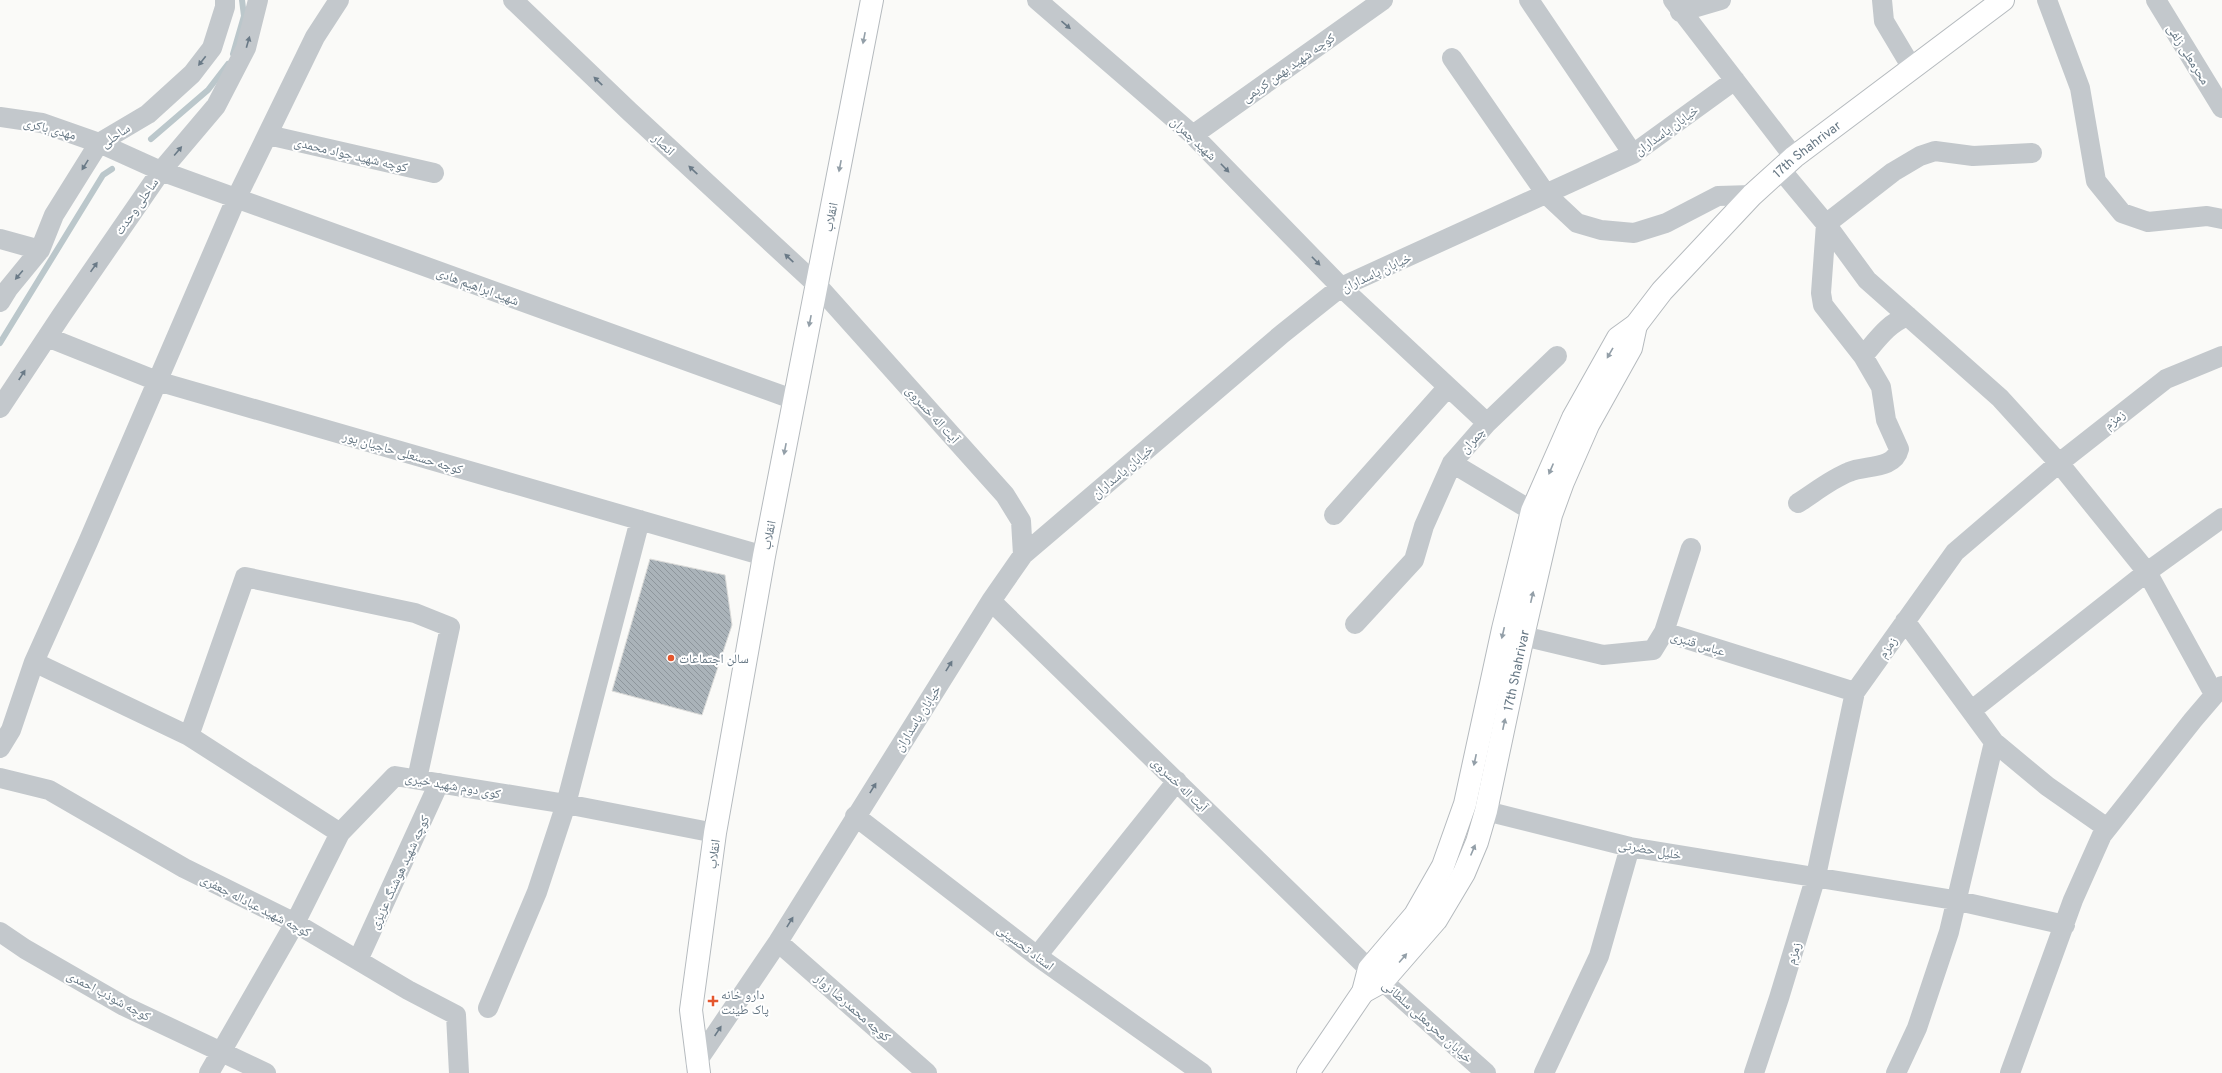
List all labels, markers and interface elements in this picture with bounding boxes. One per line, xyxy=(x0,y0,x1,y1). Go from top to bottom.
one-way arrow xyxy=(1061,21,1071,30)
street label: محرمعلی زلفی xyxy=(2162,22,2212,88)
street label: کوچه شهید بهمن کریمی xyxy=(1239,30,1339,107)
one-way arrow xyxy=(861,32,867,44)
one-way arrow xyxy=(245,36,251,48)
one-way arrow xyxy=(197,56,206,67)
one-way arrow xyxy=(593,77,603,86)
street label: خیابان پاسداران xyxy=(1632,103,1702,160)
street label: شهید چمران xyxy=(1166,114,1219,165)
street label: مهدی باکری xyxy=(21,115,78,145)
street label: 17th Shahrivar xyxy=(1770,118,1845,182)
street label: ساحلی xyxy=(98,121,134,152)
street label: انصار xyxy=(647,130,677,160)
street label: کوچه شهید جواد محمدی xyxy=(292,135,410,177)
one-way arrow xyxy=(174,145,183,156)
one-way arrow xyxy=(82,159,89,171)
one-way arrow xyxy=(837,160,843,172)
one-way arrow xyxy=(1221,163,1230,173)
one-way arrow xyxy=(688,165,698,175)
street label: ساحلی وحدت xyxy=(112,176,163,239)
street label: انقلاب xyxy=(821,201,843,233)
street label: خیابان پاسداران xyxy=(1339,251,1414,297)
one-way arrow xyxy=(784,254,793,263)
one-way arrow xyxy=(1311,256,1321,266)
one-way arrow xyxy=(90,262,98,273)
street label: شهید ابراهیم هادی xyxy=(434,265,521,310)
one-way arrow xyxy=(14,270,23,281)
one-way arrow xyxy=(807,315,813,327)
one-way arrow xyxy=(1606,347,1613,359)
one-way arrow xyxy=(18,370,25,381)
street label: آیت اله خسروی xyxy=(901,383,963,448)
street label: زمزم xyxy=(2101,407,2129,434)
street label: چمران xyxy=(1458,425,1489,458)
street label: کوچه حسنعلی حاجیان پور xyxy=(340,429,465,479)
street label: خیابان پاسداران xyxy=(1089,442,1157,503)
one-way arrow xyxy=(782,443,788,455)
one-way arrow xyxy=(1548,463,1554,474)
street label: انقلاب xyxy=(759,519,781,551)
one-way arrow xyxy=(1529,591,1535,603)
one-way arrow xyxy=(1499,627,1505,639)
street label: 17th Shahrivar xyxy=(1501,629,1534,713)
street label: عباس قنبری xyxy=(1668,629,1727,661)
street label: زمزم xyxy=(1876,634,1902,662)
place label: سالن اجتماعات xyxy=(679,652,749,668)
marker: سالن اجتماعات xyxy=(666,653,676,663)
one-way arrow xyxy=(946,660,953,672)
street label: خیابان پاسداران xyxy=(892,683,945,755)
one-way arrow xyxy=(1502,718,1508,730)
street label: آیت اله خسروی xyxy=(1147,754,1211,817)
one-way arrow xyxy=(1471,754,1477,766)
street label: کوی دوم شهید خیری xyxy=(403,771,502,803)
one-way arrow xyxy=(869,782,876,794)
street label: کوچه شهید هوشنگ عزیزی xyxy=(367,813,434,932)
street label: انقلاب xyxy=(705,838,725,870)
street label: خلیل حضرتی xyxy=(1617,838,1683,864)
one-way arrow xyxy=(1470,844,1476,856)
street label: کوچه شهید عباداله جعفری xyxy=(197,872,314,942)
one-way arrow xyxy=(786,916,793,928)
street label: استاد تحسینی xyxy=(993,922,1056,975)
street label: زمزم xyxy=(1784,940,1806,967)
one-way arrow xyxy=(1398,953,1407,964)
street label: کوچه شوذب احمدی xyxy=(63,968,153,1026)
street label: کوچه محمدرضا زوار xyxy=(810,970,893,1046)
street label: خیابان محرمعلی سلطانی xyxy=(1378,978,1475,1067)
place label: دارو خانه پاک طینت xyxy=(721,988,769,1019)
marker: دارو خانه پاک طینت xyxy=(708,996,718,1006)
one-way arrow xyxy=(714,1026,722,1036)

